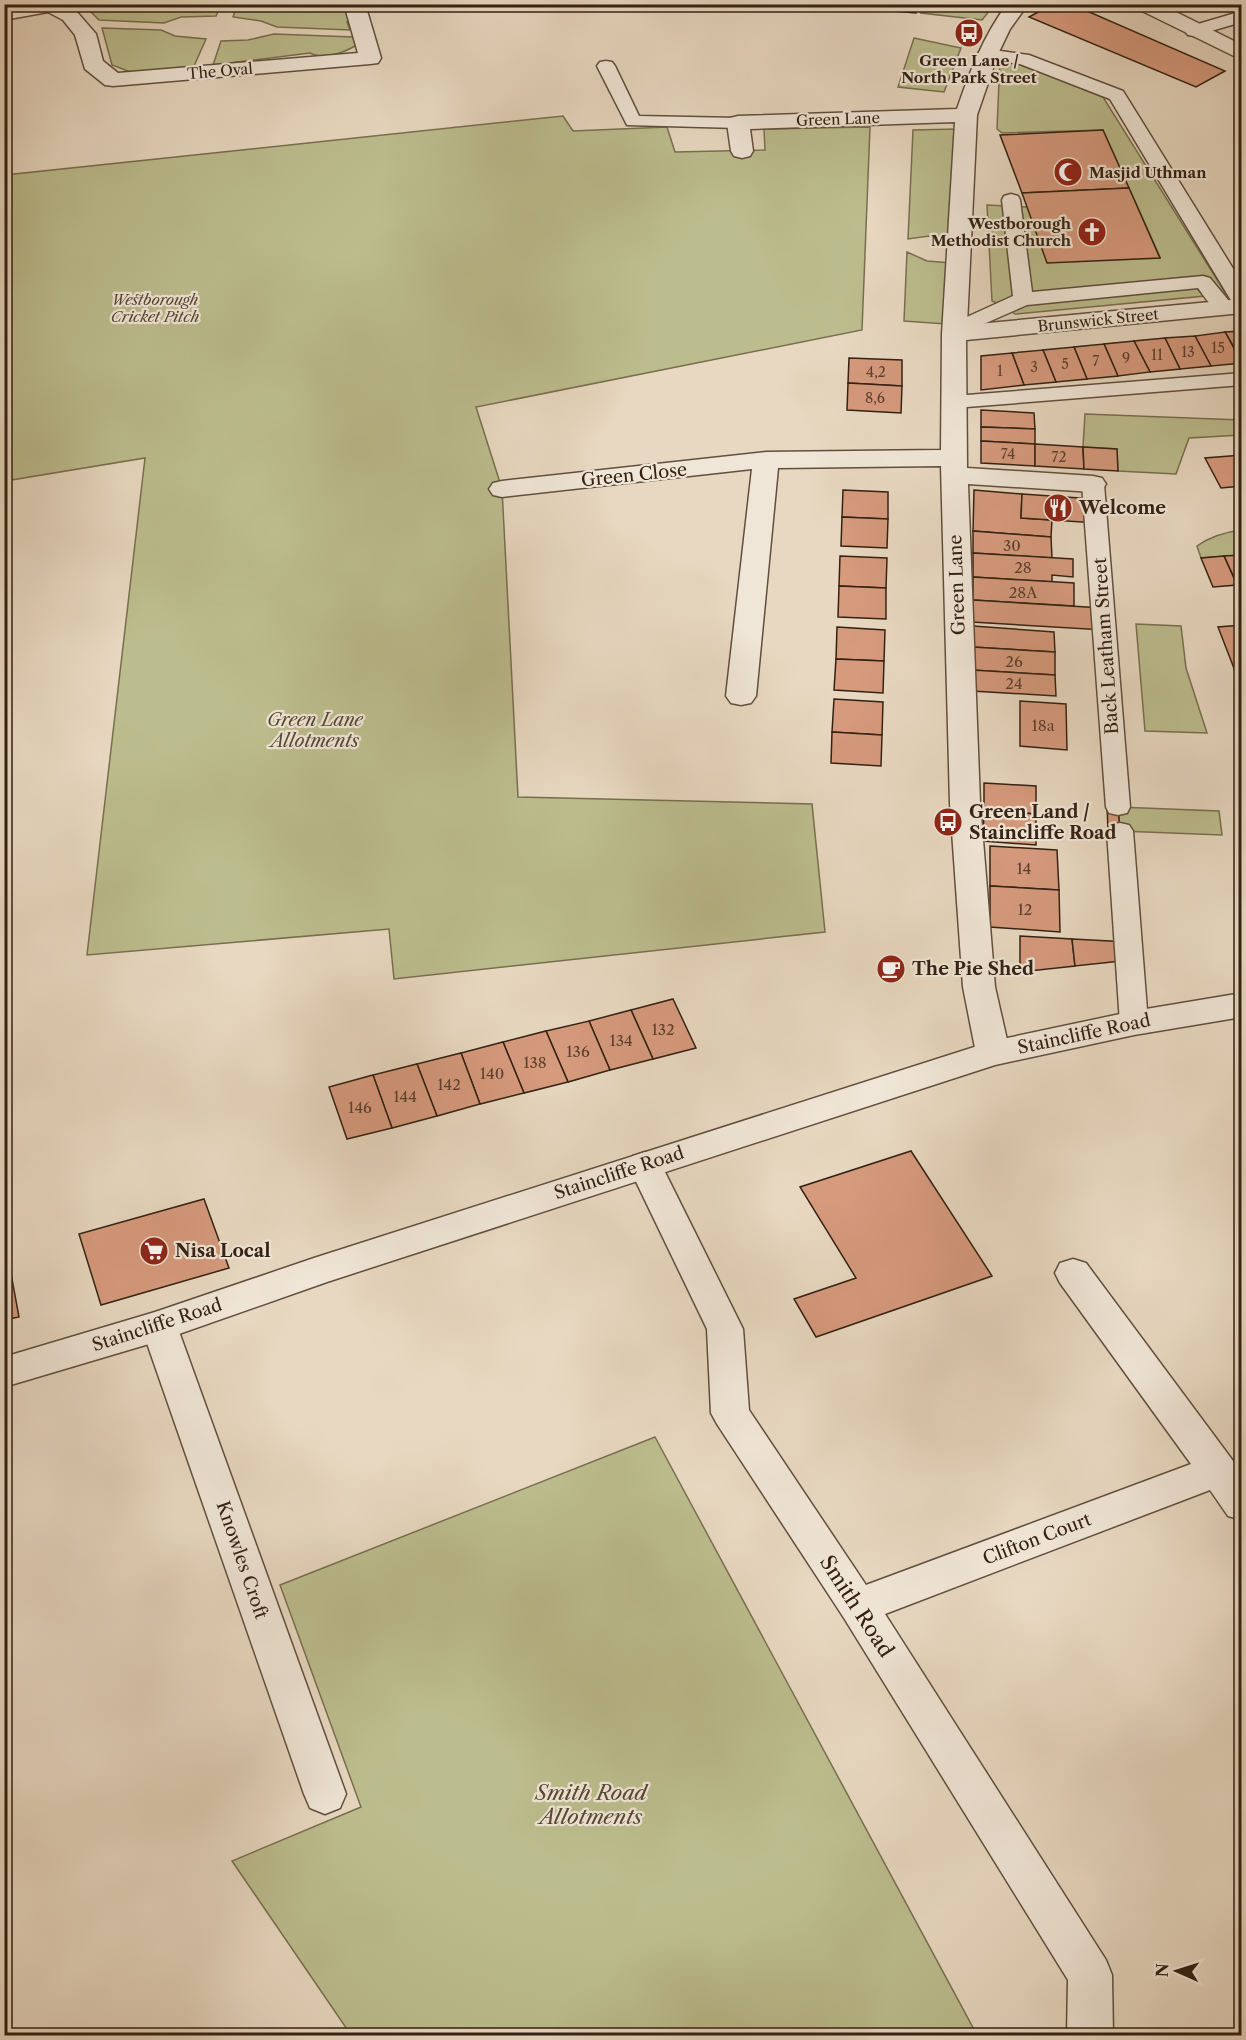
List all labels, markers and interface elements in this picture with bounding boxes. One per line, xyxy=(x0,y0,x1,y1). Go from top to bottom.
bus stop icon: Green Lane / North Park Street xyxy=(953,17,985,49)
place label: Green Lane / North Park Street xyxy=(901,51,1037,87)
street label: The Oval xyxy=(187,59,254,83)
street label: Green Lane xyxy=(796,108,880,130)
mosque icon: Masjid Uthman xyxy=(1052,156,1084,188)
place label: Masjid Uthman xyxy=(1089,163,1207,182)
place label: Westborough Methodist Church xyxy=(931,214,1072,250)
church icon: Westborough Methodist Church xyxy=(1076,216,1108,248)
park label: Westborough Cricket Pitch xyxy=(111,290,199,326)
street label: Brunswick Street xyxy=(1037,304,1160,336)
house number: 15 xyxy=(1211,339,1225,357)
house number: 13 xyxy=(1181,343,1195,361)
house number: 11 xyxy=(1151,346,1163,364)
house number: 9 xyxy=(1122,349,1130,367)
house number: 7 xyxy=(1093,352,1100,370)
house number: 5 xyxy=(1061,355,1069,373)
house number: 3 xyxy=(1030,358,1038,376)
house number: 1 xyxy=(997,362,1003,380)
house number: 4,2 xyxy=(866,363,886,381)
house number: 8,6 xyxy=(865,389,885,407)
house number: 74 xyxy=(1001,445,1015,463)
house number: 72 xyxy=(1052,448,1066,466)
street label: Green Close xyxy=(580,459,688,491)
restaurant icon: Welcome xyxy=(1042,492,1074,524)
place label: Welcome xyxy=(1078,497,1166,519)
street label: Green Lane xyxy=(944,534,970,636)
house number: 30 xyxy=(1003,536,1021,555)
street label: Back Leatham Street xyxy=(1089,556,1123,735)
house number: 28 xyxy=(1014,558,1032,577)
house number: 28A xyxy=(1009,583,1038,602)
house number: 26 xyxy=(1005,652,1023,671)
house number: 24 xyxy=(1005,674,1023,693)
park label: Green Lane Allotments xyxy=(267,709,364,752)
house number: 18a xyxy=(1031,716,1055,735)
place label: Green Land / Staincliffe Road xyxy=(969,801,1117,844)
bus stop icon: Green Land / Staincliffe Road xyxy=(932,806,964,838)
house number: 14 xyxy=(1017,859,1031,878)
house number: 12 xyxy=(1018,900,1032,919)
cafe icon: The Pie Shed xyxy=(875,953,907,985)
place label: The Pie Shed xyxy=(912,958,1034,980)
street label: Staincliffe Road xyxy=(1016,1009,1152,1059)
house number: 132 xyxy=(651,1020,675,1039)
house number: 134 xyxy=(609,1031,633,1050)
house number: 136 xyxy=(566,1042,590,1061)
house number: 138 xyxy=(523,1053,547,1072)
house number: 140 xyxy=(480,1064,504,1083)
house number: 142 xyxy=(437,1075,461,1094)
house number: 144 xyxy=(393,1087,417,1106)
house number: 146 xyxy=(348,1098,372,1117)
street label: Staincliffe Road xyxy=(551,1142,687,1204)
supermarket icon: Nisa Local xyxy=(138,1235,170,1267)
place label: Nisa Local xyxy=(175,1240,271,1262)
street label: Staincliffe Road xyxy=(89,1294,225,1356)
street label: Knowles Croft xyxy=(212,1498,273,1622)
street label: Clifton Court xyxy=(980,1508,1095,1570)
street label: Smith Road xyxy=(815,1550,899,1662)
park label: Smith Road Allotments xyxy=(533,1780,649,1829)
north arrow xyxy=(1147,1941,1207,2001)
text: N xyxy=(1152,1963,1172,1978)

